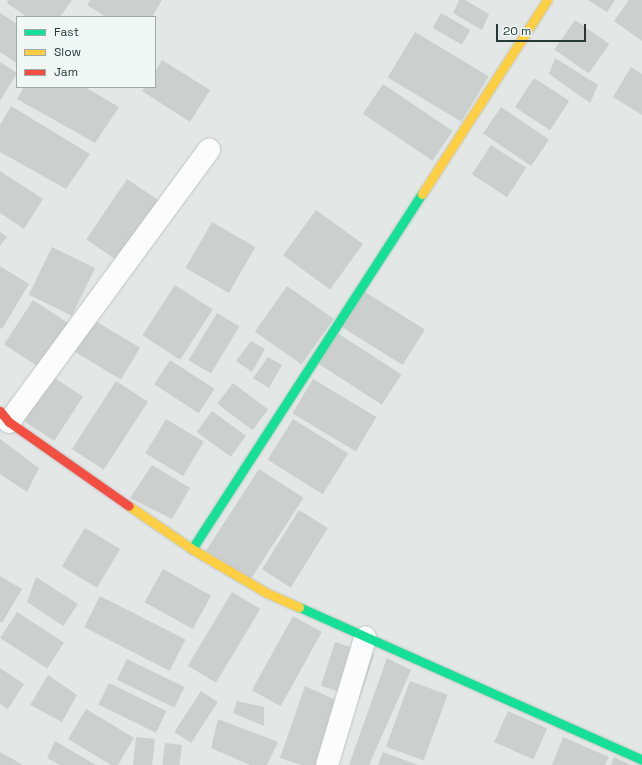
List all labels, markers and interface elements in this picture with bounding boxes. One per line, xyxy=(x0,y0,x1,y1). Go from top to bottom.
legend xyxy=(16,16,156,88)
scale bar xyxy=(498,16,588,42)
text: 20 m xyxy=(503,23,531,39)
text: Fast xyxy=(54,24,79,40)
text: Slow xyxy=(54,44,81,60)
text: Jam xyxy=(54,64,78,80)

